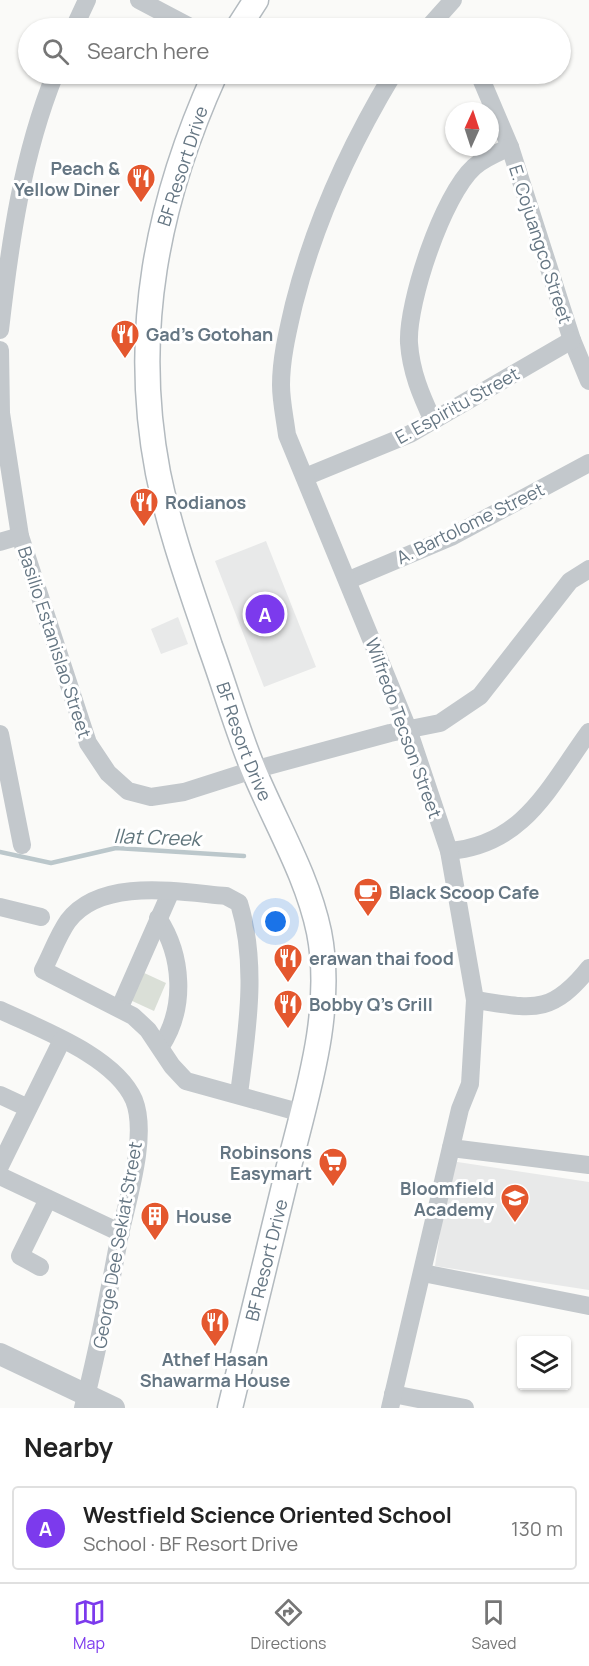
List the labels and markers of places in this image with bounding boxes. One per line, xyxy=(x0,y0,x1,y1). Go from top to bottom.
place label: Peach & Yellow Diner xyxy=(14,156,120,201)
restaurant icon: Peach & Yellow Diner xyxy=(125,162,157,204)
restaurant icon: Gad's Gotohan xyxy=(109,318,141,360)
place label: Gad's Gotohan xyxy=(146,322,273,346)
restaurant icon: Rodianos xyxy=(128,486,160,528)
place label: Rodianos xyxy=(165,490,247,514)
pin: A xyxy=(246,592,284,636)
cafe icon: Black Scoop Cafe xyxy=(352,876,384,918)
place label: Black Scoop Cafe xyxy=(389,880,539,904)
restaurant icon: erawan thai food xyxy=(272,942,304,984)
place label: erawan thai food xyxy=(309,946,454,970)
restaurant icon: Bobby Q's Grill xyxy=(272,988,304,1030)
place label: Bobby Q's Grill xyxy=(309,992,433,1016)
place label: Robinsons Easymart xyxy=(220,1140,312,1185)
supermarket icon: Robinsons Easymart xyxy=(317,1146,349,1188)
place label: Bloomfield Academy xyxy=(400,1176,494,1221)
school or university icon: Bloomfield Academy xyxy=(499,1182,531,1224)
building icon: House xyxy=(139,1200,171,1242)
place label: House xyxy=(176,1204,232,1228)
restaurant icon: Athef Hasan Shawarma House xyxy=(199,1306,231,1348)
place label: Athef Hasan Shawarma House xyxy=(140,1347,290,1392)

